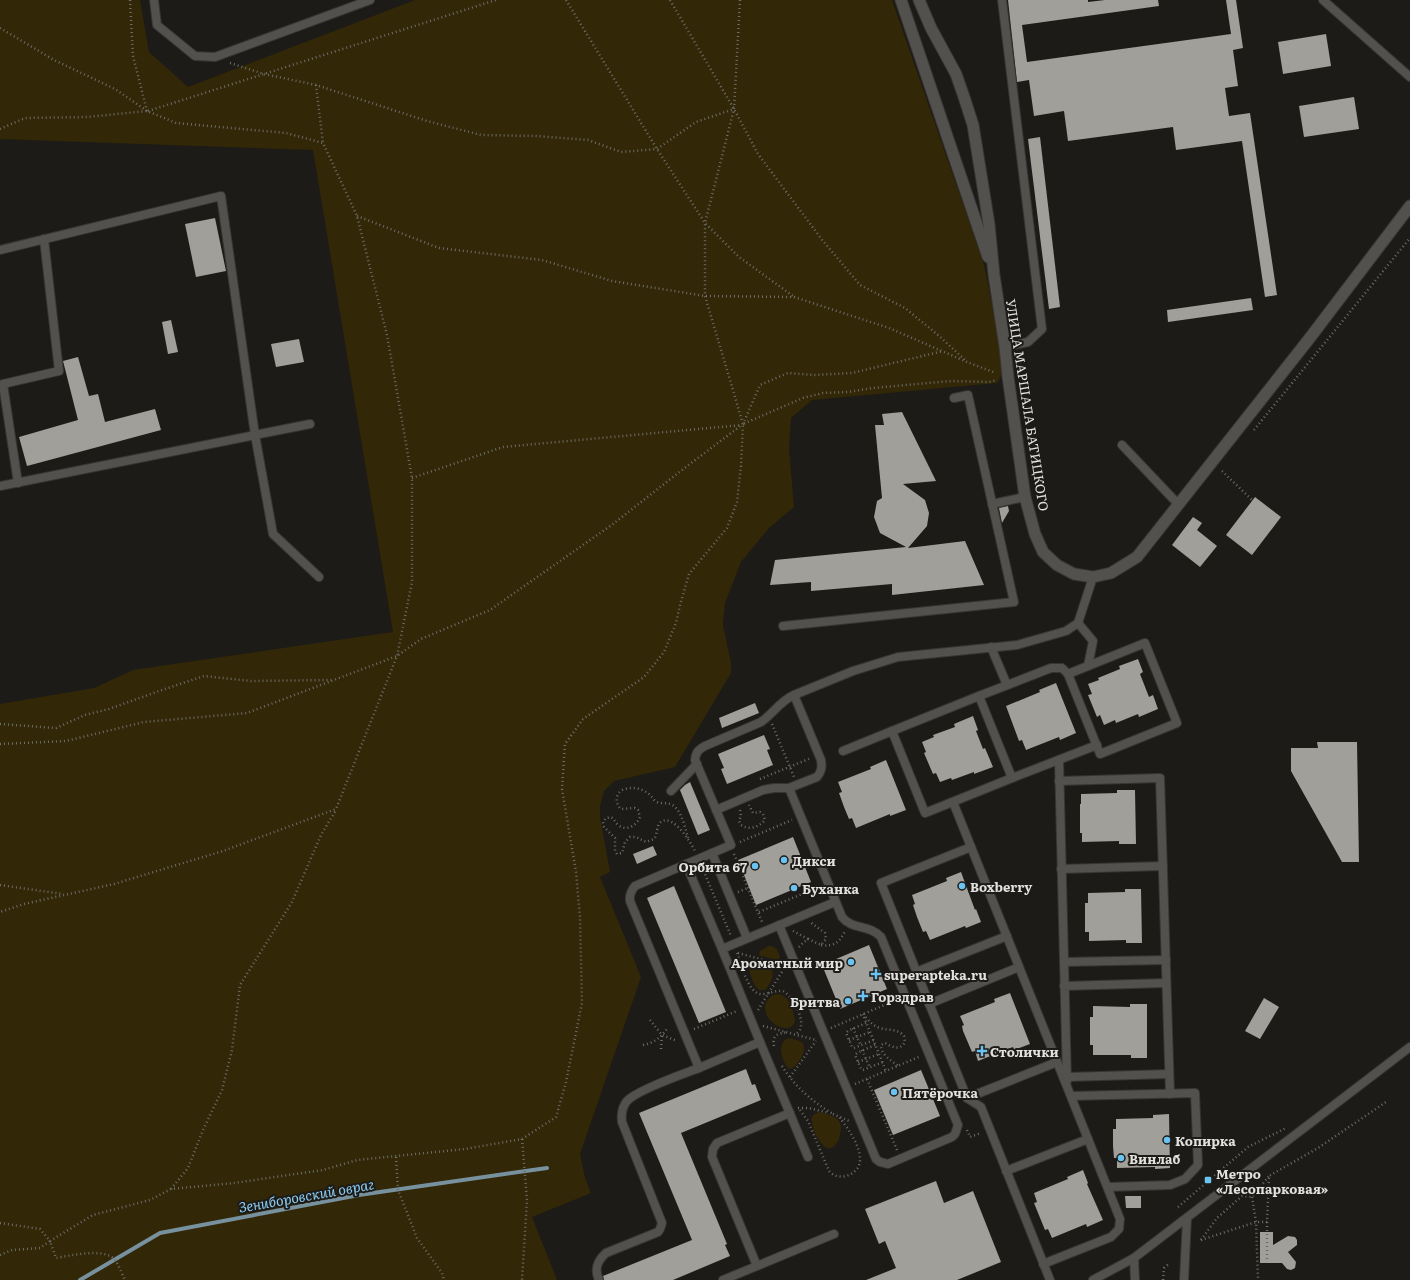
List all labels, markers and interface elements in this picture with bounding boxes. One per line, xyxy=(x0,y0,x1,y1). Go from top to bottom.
street label: УЛИЦА МАРШАЛА БАТИЦКОГО xyxy=(1002,298,1054,512)
place label: Дикси xyxy=(792,851,836,870)
marker: Дикси xyxy=(779,855,789,865)
place label: Орбита 67 xyxy=(679,857,747,876)
marker: Орбита 67 xyxy=(750,861,760,871)
place label: Boxberry xyxy=(970,877,1032,896)
place label: Буханка xyxy=(802,879,860,898)
marker: Boxberry xyxy=(957,881,967,891)
marker: Буханка xyxy=(789,883,799,893)
place label: Ароматный мир xyxy=(731,953,843,972)
marker: Ароматный мир xyxy=(846,957,856,967)
place label: superapteka.ru xyxy=(884,965,987,984)
marker: superapteka.ru xyxy=(871,969,881,979)
place label: Горздрав xyxy=(871,987,934,1006)
marker: Горздрав xyxy=(858,991,868,1001)
place label: Бритва xyxy=(790,992,840,1011)
marker: Бритва xyxy=(843,996,853,1006)
place label: Столички xyxy=(990,1042,1059,1061)
marker: Столички xyxy=(977,1046,987,1056)
place label: Пятёрочка xyxy=(902,1083,978,1102)
marker: Пятёрочка xyxy=(889,1087,899,1097)
place label: Копирка xyxy=(1175,1131,1236,1150)
marker: Копирка xyxy=(1162,1135,1172,1145)
place label: Винлаб xyxy=(1129,1149,1180,1168)
marker: Винлаб xyxy=(1116,1153,1126,1163)
place label: Метро «Лесопарковая» xyxy=(1216,1164,1328,1198)
water label: Зениборовский овраг xyxy=(237,1173,376,1217)
marker: Метро «Лесопарковая» xyxy=(1203,1175,1213,1185)

